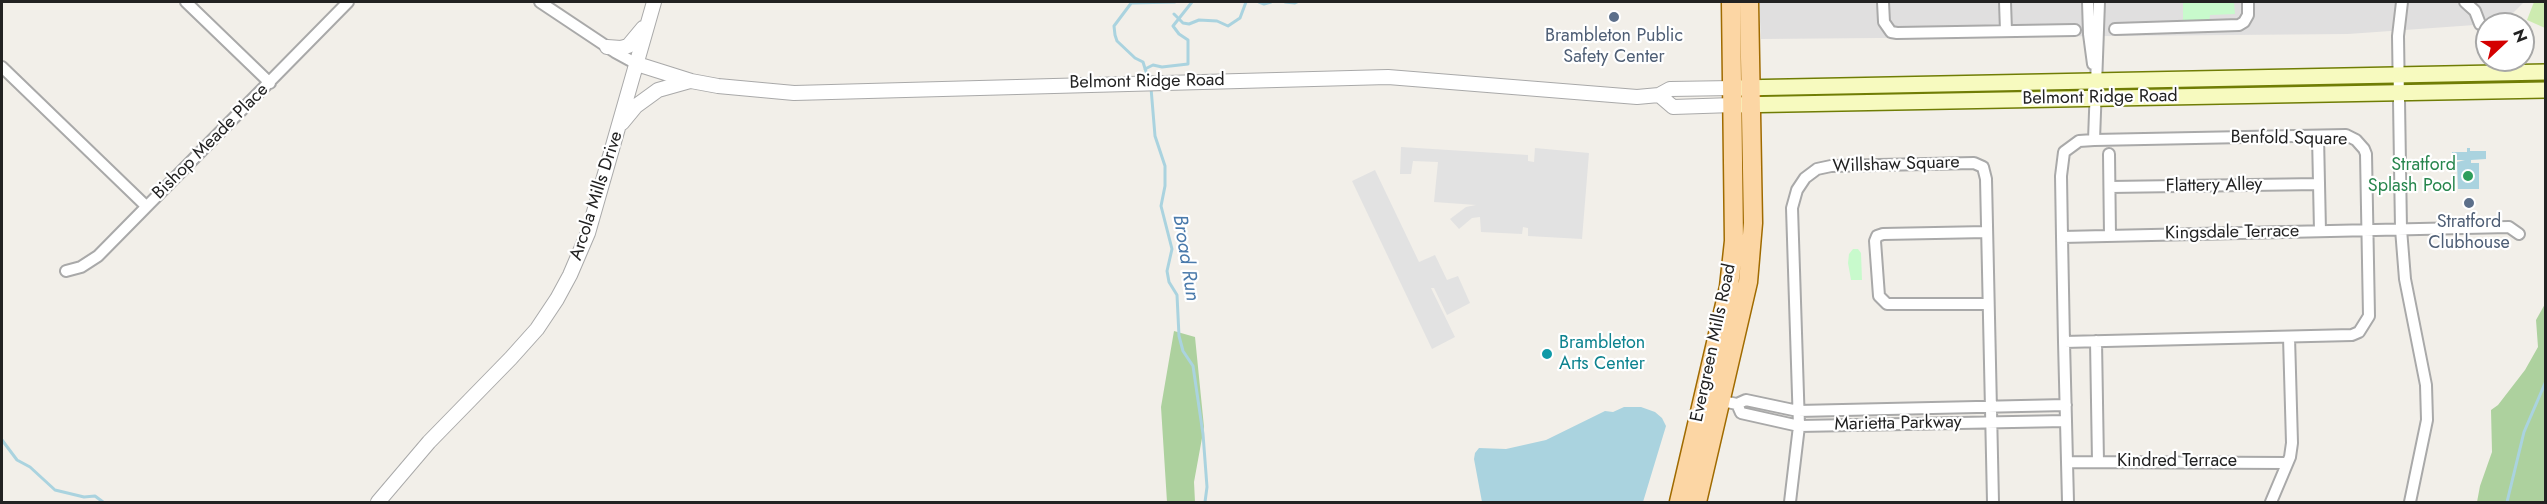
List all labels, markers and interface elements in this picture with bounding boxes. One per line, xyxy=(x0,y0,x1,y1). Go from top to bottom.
marker: Brambleton Public Safety Center xyxy=(1607,10,1621,24)
north arrow xyxy=(2475,12,2535,72)
place label: Brambleton Public Safety Center xyxy=(1545,26,1683,68)
text: N xyxy=(2507,26,2533,46)
street label: Belmont Ridge Road xyxy=(1069,70,1225,94)
street label: Bishop Meade Place xyxy=(149,80,273,204)
street label: Belmont Ridge Road xyxy=(2022,86,2178,110)
street label: Benfold Square xyxy=(2230,127,2348,151)
street label: Arcola Mills Drive xyxy=(566,129,628,263)
street label: Willshaw Square xyxy=(1832,152,1960,178)
place label: Stratford Splash Pool xyxy=(2368,155,2456,198)
marker: Stratford Splash Pool xyxy=(2461,169,2475,183)
street label: Flattery Alley xyxy=(2165,174,2263,198)
marker: Stratford Clubhouse xyxy=(2462,196,2476,210)
place label: Stratford Clubhouse xyxy=(2428,212,2510,254)
water label: Broad Run xyxy=(1166,213,1204,303)
street label: Kingsdale Terrace xyxy=(2165,221,2299,245)
street label: Evergreen Mills Road xyxy=(1687,262,1741,424)
place label: Brambleton Arts Center xyxy=(1559,333,1645,376)
marker: Brambleton Arts Center xyxy=(1540,347,1554,361)
street label: Marietta Parkway xyxy=(1834,412,1962,436)
street label: Kindred Terrace xyxy=(2117,451,2237,473)

